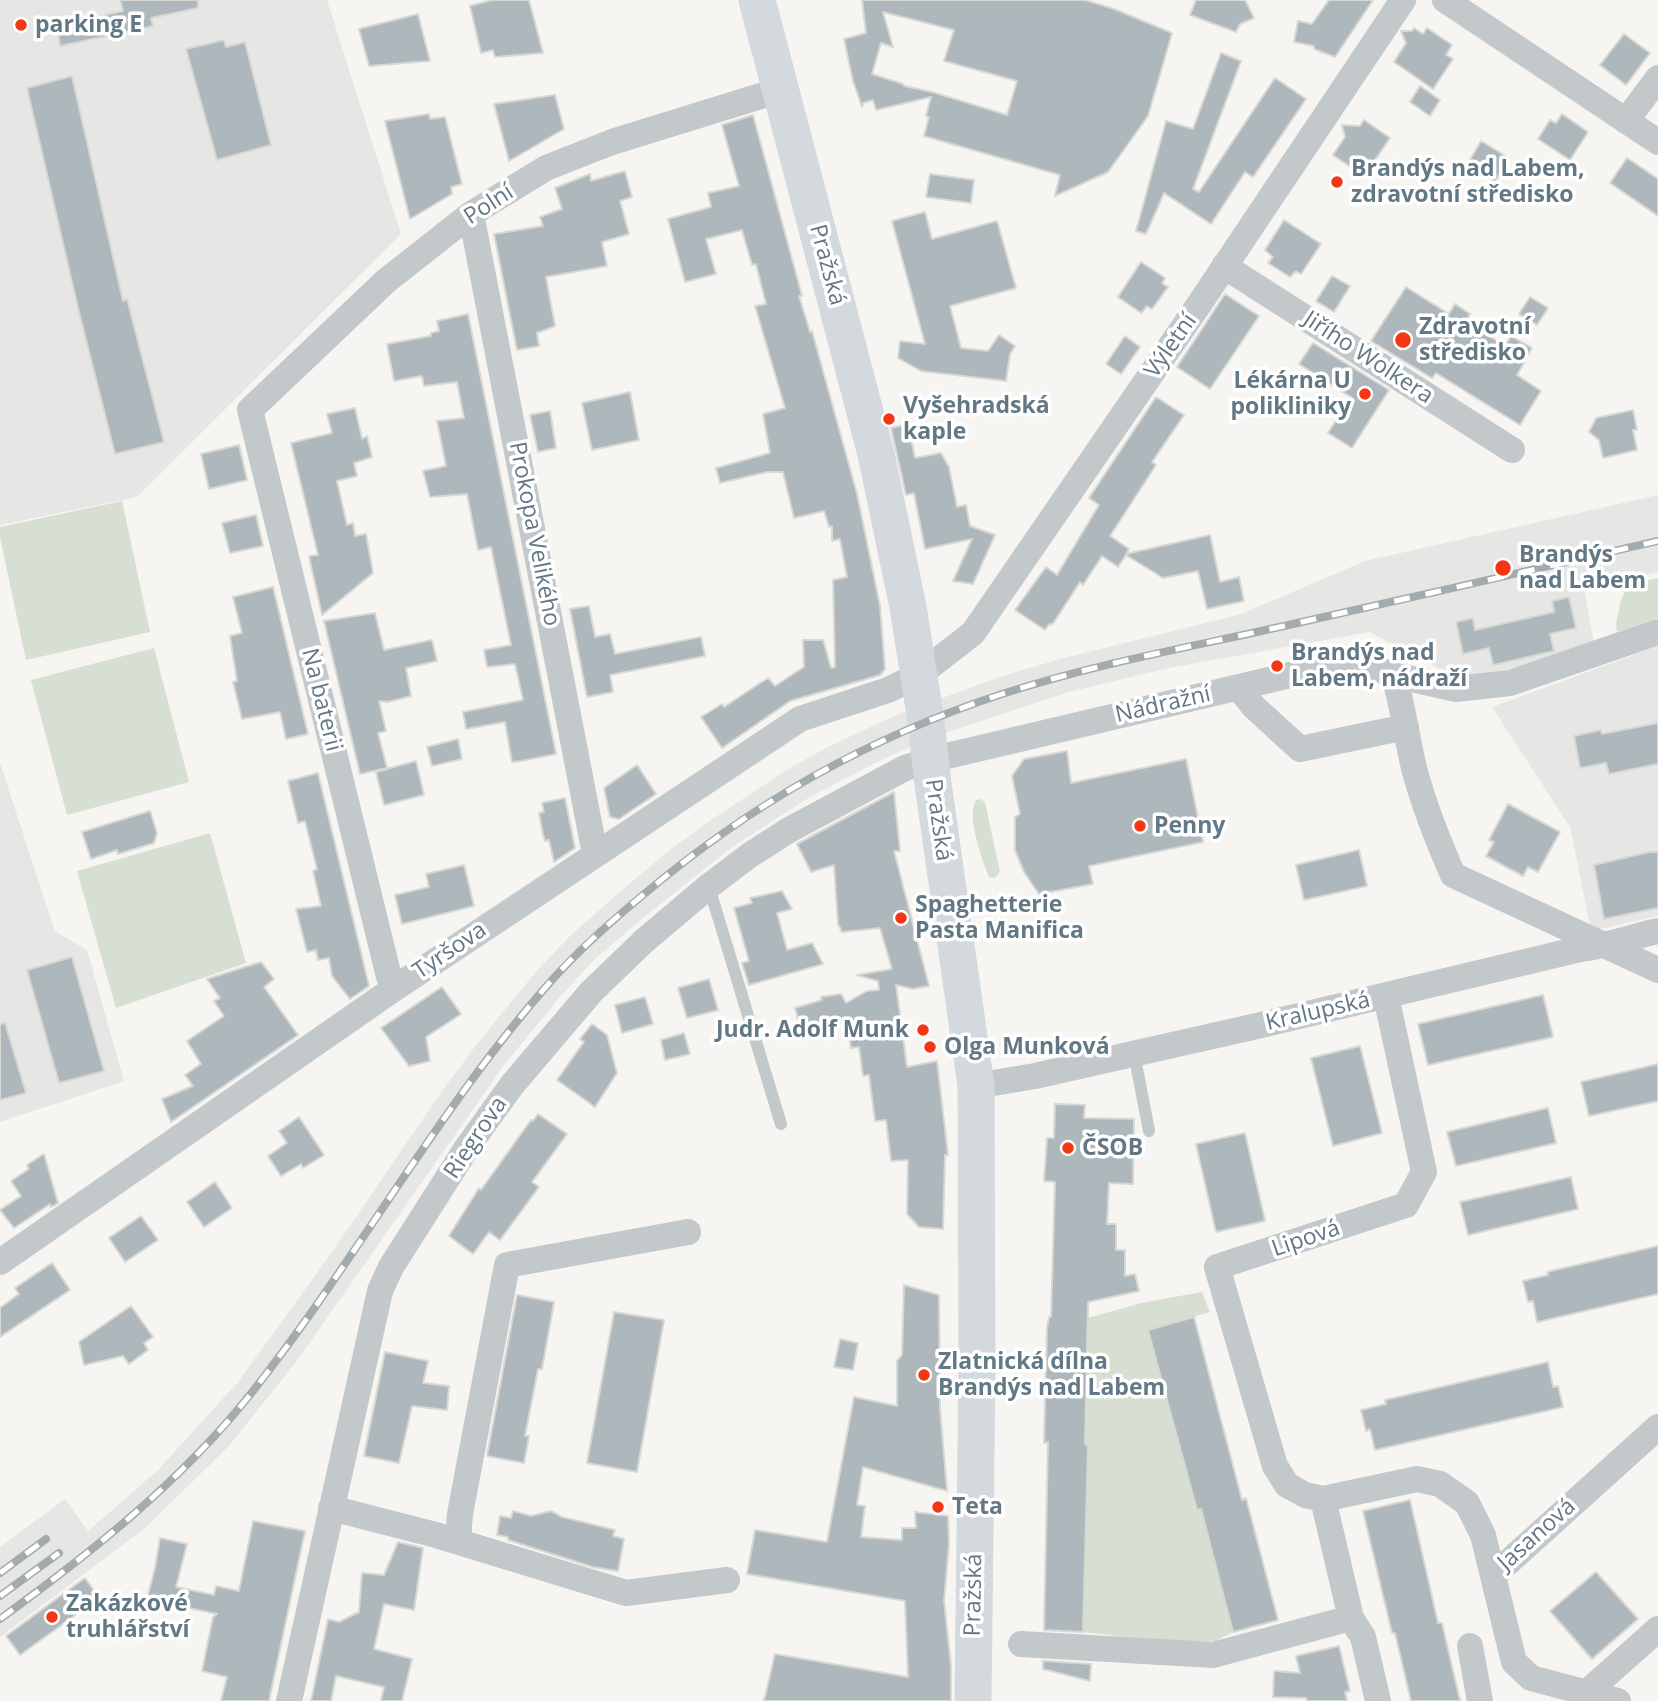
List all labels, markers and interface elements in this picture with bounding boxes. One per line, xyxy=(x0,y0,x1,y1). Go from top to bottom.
place label: parking E xyxy=(35,11,142,39)
marker: parking E xyxy=(13,17,29,33)
place label: Brandýs nad Labem, zdravotní středisko xyxy=(1351,155,1585,209)
marker: Brandýs nad Labem, zdravotní středisko xyxy=(1329,174,1345,190)
street label: Polní xyxy=(459,179,519,231)
street label: Pražská xyxy=(803,222,851,308)
street label: Jiřího Wolkera xyxy=(1298,306,1438,410)
street label: Výletní xyxy=(1139,309,1203,383)
place label: Zdravotní středisko xyxy=(1419,313,1531,367)
marker: Zdravotní středisko xyxy=(1393,330,1413,350)
place label: Lékárna U polikliniky xyxy=(1230,367,1351,421)
marker: Lékárna U polikliniky xyxy=(1357,386,1373,402)
place label: Vyšehradská kaple xyxy=(903,392,1050,446)
marker: Vyšehradská kaple xyxy=(881,411,897,427)
street label: Prokopa Velikého xyxy=(503,440,565,628)
place label: Brandýs nad Labem xyxy=(1519,541,1646,595)
marker: Brandýs nad Labem xyxy=(1493,558,1513,578)
place label: Brandýs nad Labem, nádraží xyxy=(1291,639,1467,693)
street label: Na baterii xyxy=(295,646,347,754)
marker: Brandýs nad Labem, nádraží xyxy=(1269,658,1285,674)
street label: Nádražní xyxy=(1113,681,1213,729)
street label: Pražská xyxy=(919,777,957,863)
place label: Penny xyxy=(1154,812,1225,840)
marker: Penny xyxy=(1132,818,1148,834)
place label: Spaghetterie Pasta Manifica xyxy=(915,891,1084,945)
marker: Spaghetterie Pasta Manifica xyxy=(893,910,909,926)
street label: Tyršova xyxy=(408,916,492,986)
street label: Kralupská xyxy=(1263,987,1373,1037)
place label: Judr. Adolf Munk xyxy=(716,1016,909,1044)
marker: Judr. Adolf Munk xyxy=(915,1022,931,1038)
place label: Olga Munková xyxy=(944,1033,1110,1061)
marker: Olga Munková xyxy=(922,1039,938,1055)
street label: Riegrova xyxy=(439,1092,513,1184)
place label: ČSOB xyxy=(1082,1134,1143,1162)
marker: ČSOB xyxy=(1060,1140,1076,1156)
street label: Lipová xyxy=(1268,1215,1344,1263)
place label: Zlatnická dílna Brandýs nad Labem xyxy=(938,1348,1165,1402)
marker: Zlatnická dílna Brandýs nad Labem xyxy=(916,1367,932,1383)
place label: Teta xyxy=(952,1493,1003,1521)
street label: Jasanová xyxy=(1493,1493,1581,1577)
marker: Teta xyxy=(930,1499,946,1515)
street label: Pražská xyxy=(959,1553,989,1637)
place label: Zakázkové truhlářství xyxy=(66,1590,190,1644)
marker: Zakázkové truhlářství xyxy=(44,1609,60,1625)

